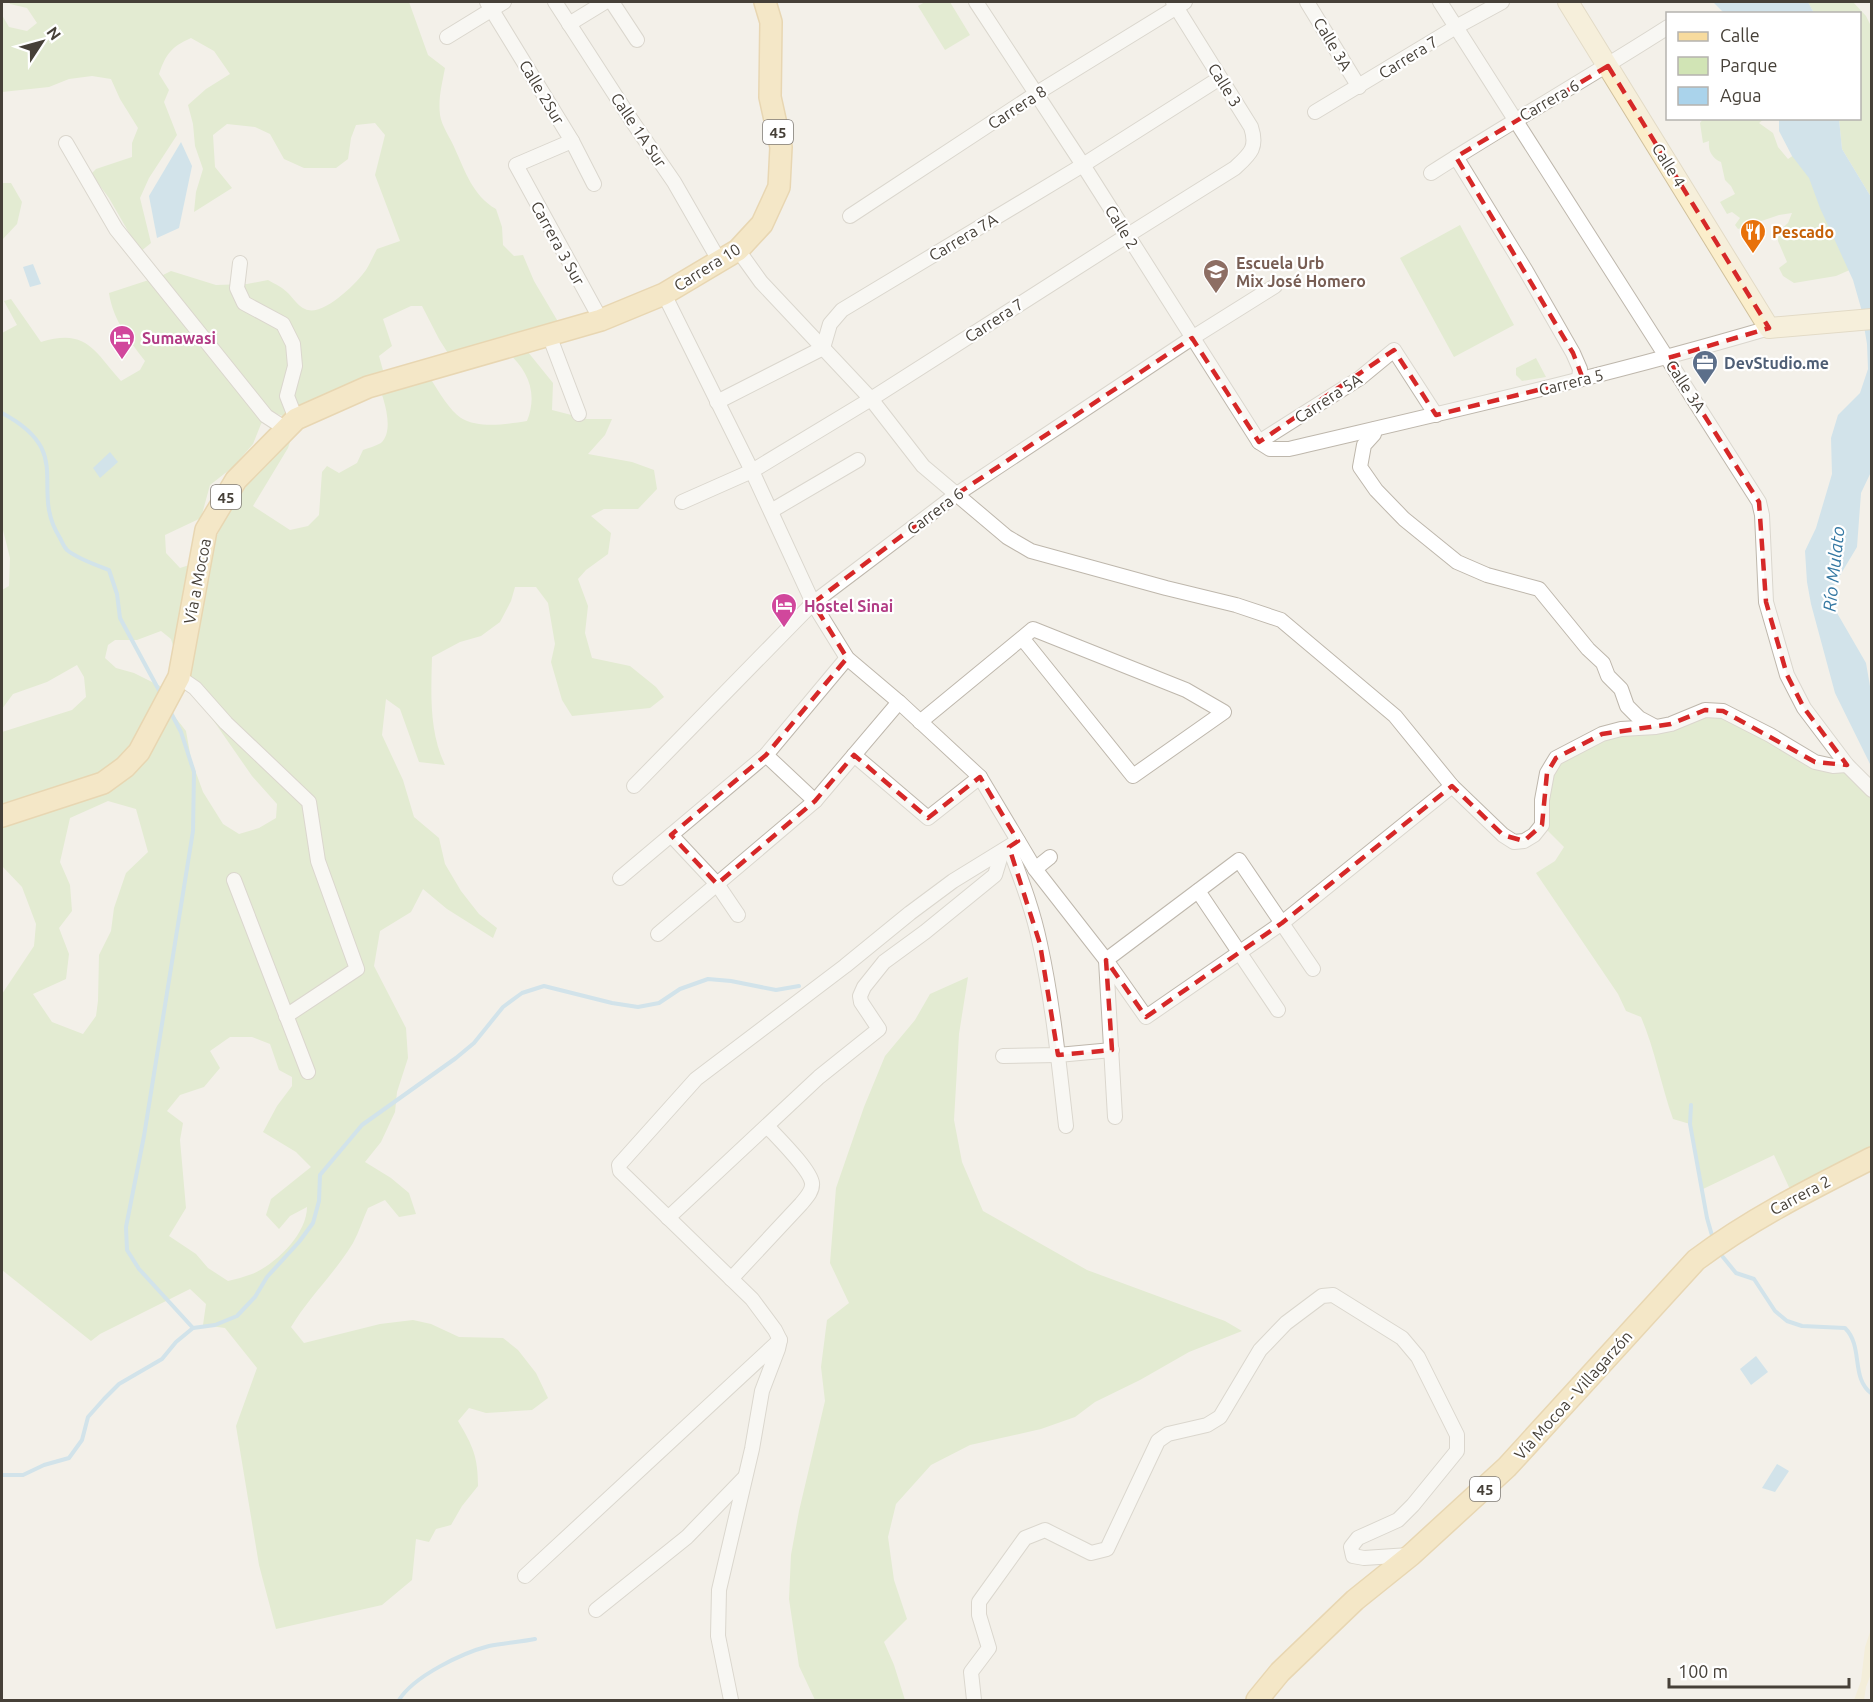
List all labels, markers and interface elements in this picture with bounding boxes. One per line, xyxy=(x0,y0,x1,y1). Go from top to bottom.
north arrow xyxy=(12,12,72,72)
legend xyxy=(1666,12,1861,120)
street label: Calle 3A xyxy=(1310,14,1356,74)
text: N xyxy=(43,23,65,43)
text: Calle xyxy=(1720,25,1760,45)
street label: Carrera 7 xyxy=(1375,32,1441,82)
text: Parque xyxy=(1720,55,1777,75)
street label: Calle 2Sur xyxy=(516,57,568,127)
street label: Calle 3 xyxy=(1205,60,1245,110)
street label: Carrera 6 xyxy=(1516,76,1582,124)
street label: Carrera 8 xyxy=(984,81,1050,133)
text: Agua xyxy=(1720,85,1762,105)
street label: Calle 1A Sur xyxy=(608,89,670,171)
road number: 45 xyxy=(763,120,793,144)
street label: Calle 4 xyxy=(1649,140,1689,190)
street label: Carrera 3 Sur xyxy=(528,198,588,288)
street label: Calle 2 xyxy=(1102,202,1142,252)
street label: Carrera 7A xyxy=(926,209,1001,264)
restaurant icon: Pescado xyxy=(1738,217,1768,255)
place label: Pescado xyxy=(1772,223,1834,241)
street label: Carrera 10 xyxy=(670,239,744,295)
place label: Escuela Urb Mix José Homero xyxy=(1236,254,1366,290)
school or university icon: Escuela Urb Mix José Homero xyxy=(1201,257,1231,295)
street label: Carrera 7 xyxy=(961,294,1027,346)
hotel icon: Sumawasi xyxy=(107,323,137,361)
place label: Sumawasi xyxy=(142,329,216,347)
office icon: DevStudio.me xyxy=(1690,348,1720,386)
place label: DevStudio.me xyxy=(1724,354,1829,372)
street label: Calle 3A xyxy=(1663,357,1710,416)
street label: Carrera 5 xyxy=(1537,365,1605,399)
street label: Carrera 5A xyxy=(1291,369,1365,426)
street label: Carrera 6 xyxy=(903,484,967,538)
road number: 45 xyxy=(211,485,241,509)
water label: Río Mulato xyxy=(1819,525,1847,613)
street label: Vía a Mocoa xyxy=(180,537,214,625)
hotel icon: Hostel Sinai xyxy=(769,591,799,629)
place label: Hostel Sinai xyxy=(804,597,893,615)
street label: Carrera 2 xyxy=(1767,1172,1833,1218)
street label: Vía Mocoa - Villagarzón xyxy=(1510,1327,1636,1463)
road number: 45 xyxy=(1470,1477,1500,1501)
scale bar xyxy=(1669,1651,1849,1689)
text: 100 m xyxy=(1678,1661,1728,1681)

